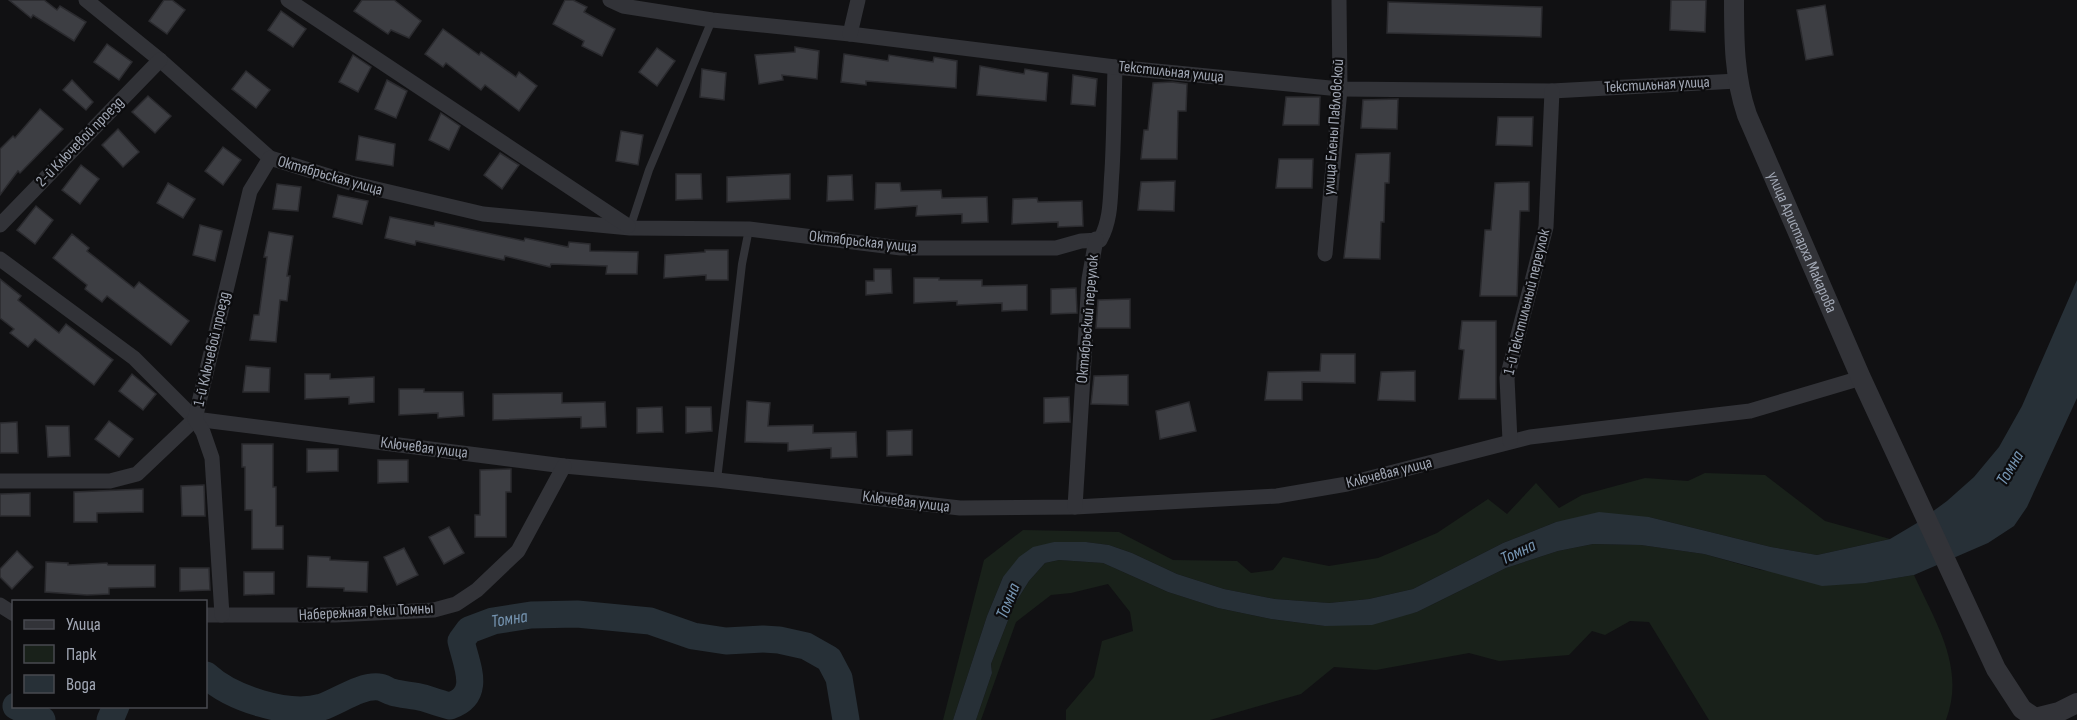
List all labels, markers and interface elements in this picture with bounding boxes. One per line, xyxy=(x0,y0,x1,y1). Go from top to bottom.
street label: Текстильная улица xyxy=(1117,57,1225,87)
street label: улица Елены Павловской xyxy=(1320,58,1348,196)
street label: Текстильная улица xyxy=(1604,73,1710,97)
street label: 2-й Ключевой проезд xyxy=(32,93,128,191)
street label: Октябрьская улица xyxy=(275,152,385,200)
street label: улица Аристарха Макарова xyxy=(1763,169,1841,316)
street label: 1-й Текстильный переулок xyxy=(1500,226,1555,377)
street label: Октябрьская улица xyxy=(808,227,918,257)
street label: Октябрьский переулок xyxy=(1073,253,1103,384)
street label: 1-й Ключевой проезд xyxy=(190,290,234,408)
street label: Ключевая улица xyxy=(379,433,469,463)
water label: Томна xyxy=(1992,446,2029,489)
street label: Ключевая улица xyxy=(1344,453,1434,493)
street label: Ключевая улица xyxy=(861,487,951,517)
water label: Томна xyxy=(1497,534,1540,569)
water label: Томна xyxy=(991,579,1025,622)
street label: Набережная Реки Томны xyxy=(298,599,434,625)
legend xyxy=(12,600,207,708)
water label: Томна xyxy=(489,605,530,632)
text: Улица xyxy=(66,614,101,635)
text: Парк xyxy=(66,644,97,665)
text: Вода xyxy=(66,674,96,695)

